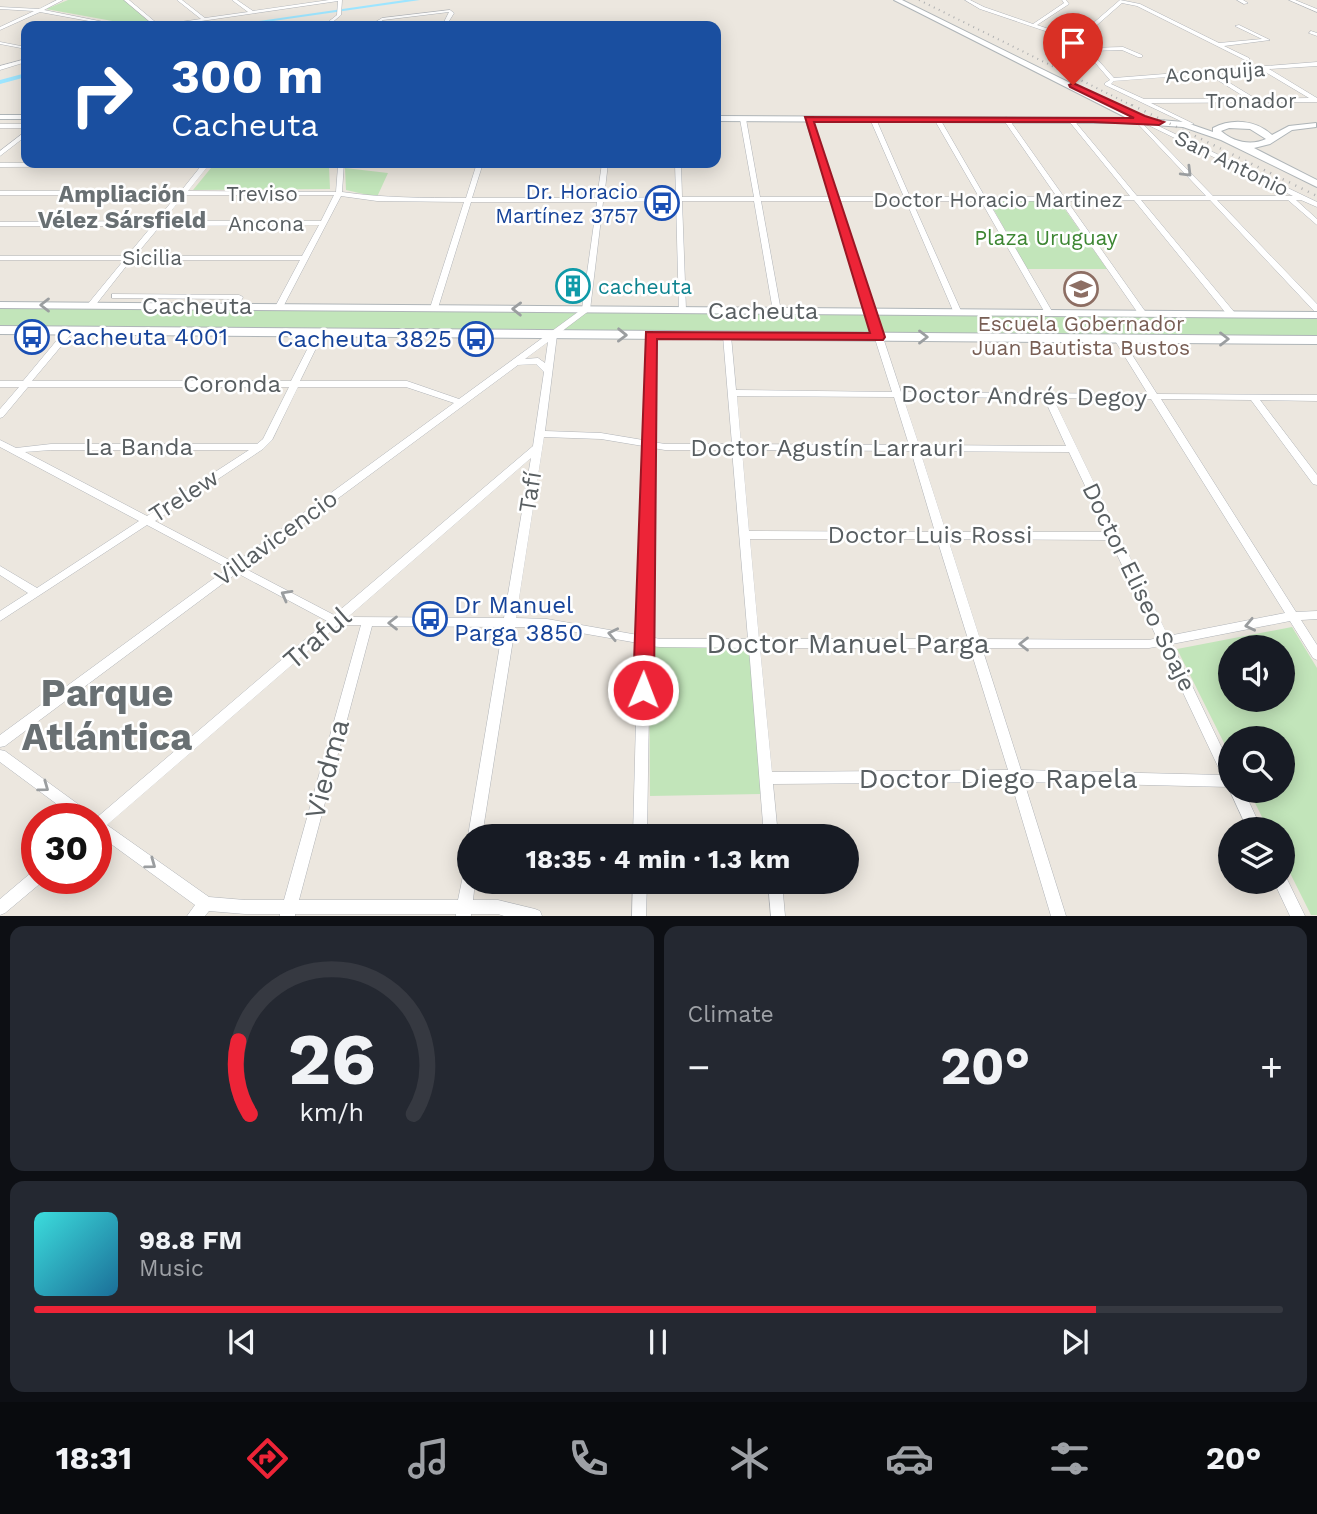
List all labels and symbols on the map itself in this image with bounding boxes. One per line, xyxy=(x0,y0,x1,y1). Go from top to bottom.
pin xyxy=(1043,13,1103,85)
street label: Aconquija xyxy=(1164,56,1266,88)
street label: Tronador xyxy=(1205,88,1297,113)
street label: San Antonio xyxy=(1171,125,1293,201)
one-way arrow xyxy=(1179,164,1192,177)
place label: Dr. Horacio Martínez 3757 xyxy=(495,179,638,228)
district label: Ampliación Vélez Sársfield xyxy=(38,181,206,234)
street label: Treviso xyxy=(226,181,298,206)
bus stop icon: Dr. Horacio Martínez 3757 xyxy=(643,184,681,222)
street label: Doctor Horacio Martinez xyxy=(873,187,1123,212)
street label: Ancona xyxy=(228,211,304,236)
park label: Plaza Uruguay xyxy=(974,225,1118,250)
street label: Sicilia xyxy=(122,245,182,270)
building icon: cacheuta xyxy=(554,267,592,305)
school or university icon: Escuela Gobernador Juan Bautista Bustos xyxy=(1062,270,1100,308)
place label: cacheuta xyxy=(598,274,692,299)
street label: Cacheuta xyxy=(142,292,252,320)
one-way arrow xyxy=(39,297,50,313)
street label: Cacheuta xyxy=(708,297,818,325)
one-way arrow xyxy=(512,301,522,317)
place label: Escuela Gobernador Juan Bautista Bustos xyxy=(972,311,1190,360)
bus stop icon: Cacheuta 4001 xyxy=(13,318,51,356)
bus stop icon: Cacheuta 3825 xyxy=(457,320,495,358)
place label: Cacheuta 4001 xyxy=(56,323,228,351)
place label: Cacheuta 3825 xyxy=(277,325,452,353)
one-way arrow xyxy=(617,327,627,343)
one-way arrow xyxy=(918,329,928,345)
one-way arrow xyxy=(1218,332,1229,347)
street label: Coronda xyxy=(183,370,281,398)
street label: Doctor Andrés Degoy xyxy=(901,380,1148,412)
street label: La Banda xyxy=(85,433,193,461)
street label: Doctor Agustín Larrauri xyxy=(690,434,964,462)
street label: Trelew xyxy=(144,463,224,529)
street label: Tafí xyxy=(513,469,547,515)
street label: Doctor Eliseo Soaje xyxy=(1076,478,1202,696)
street label: Villavicencio xyxy=(209,484,343,592)
street label: Doctor Luis Rossi xyxy=(828,521,1032,549)
one-way arrow xyxy=(281,590,293,603)
place label: Dr Manuel Parga 3850 xyxy=(454,591,583,647)
street label: Traful xyxy=(277,599,358,676)
bus stop icon: Dr Manuel Parga 3850 xyxy=(411,600,449,638)
one-way arrow xyxy=(387,615,398,630)
one-way arrow xyxy=(1244,617,1256,632)
street label: Doctor Manuel Parga xyxy=(706,627,990,660)
one-way arrow xyxy=(607,628,619,643)
one-way arrow xyxy=(1018,636,1029,652)
position arrow xyxy=(606,653,680,727)
district label: Parque Atlántica xyxy=(22,671,192,759)
street label: Viedma xyxy=(298,715,356,822)
street label: Doctor Diego Rapela xyxy=(858,762,1138,795)
one-way arrow xyxy=(36,779,49,791)
speed limit sign: 30 xyxy=(21,803,112,894)
one-way arrow xyxy=(143,856,156,869)

